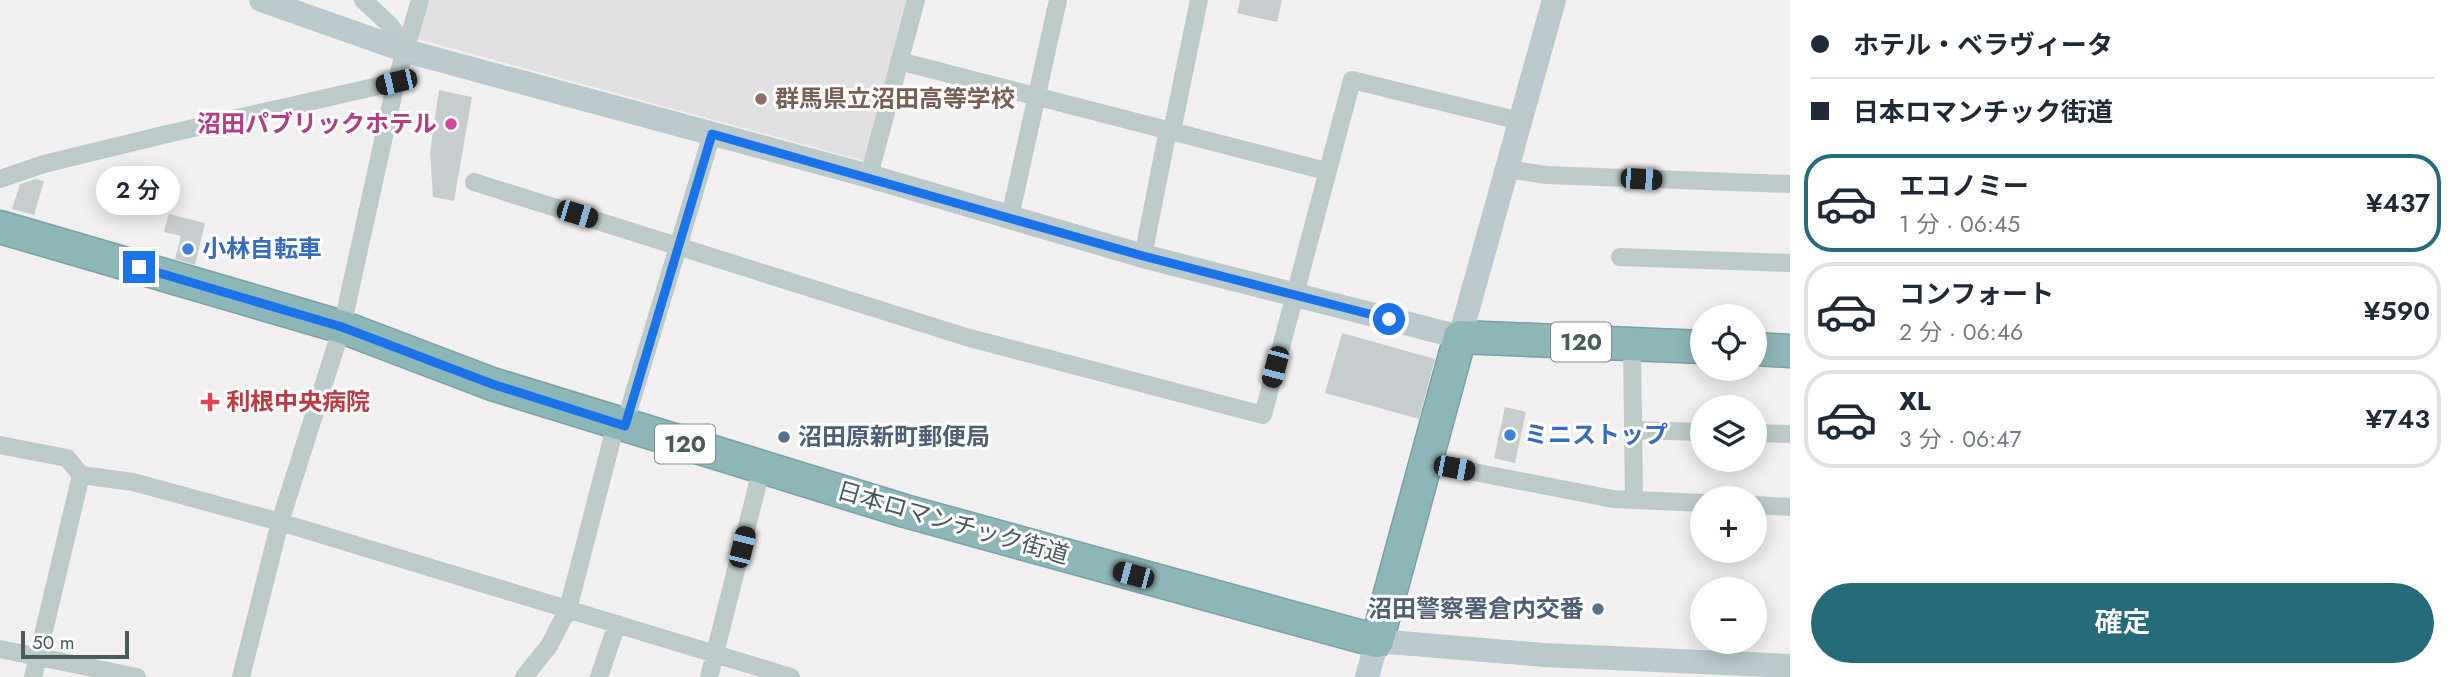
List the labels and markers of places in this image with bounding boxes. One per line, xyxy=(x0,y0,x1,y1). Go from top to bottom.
place label: 群馬県立沼田高等学校 xyxy=(775,81,1015,116)
marker: 群馬県立沼田高等学校 xyxy=(753,91,769,107)
place label: 沼田パブリックホテル xyxy=(197,106,437,141)
marker: 沼田パブリックホテル xyxy=(443,116,459,132)
place label: 小林自転車 xyxy=(202,231,322,266)
marker: 小林自転車 xyxy=(180,241,196,257)
place label: 利根中央病院 xyxy=(226,384,370,419)
marker: 利根中央病院 xyxy=(200,392,220,412)
place label: ミニストップ xyxy=(1524,417,1668,452)
place label: 沼田原新町郵便局 xyxy=(798,419,990,454)
marker: ミニストップ xyxy=(1502,427,1518,443)
marker: 沼田原新町郵便局 xyxy=(776,429,792,445)
place label: 沼田警察署倉内交番 xyxy=(1368,591,1584,626)
marker: 沼田警察署倉内交番 xyxy=(1590,601,1606,617)

